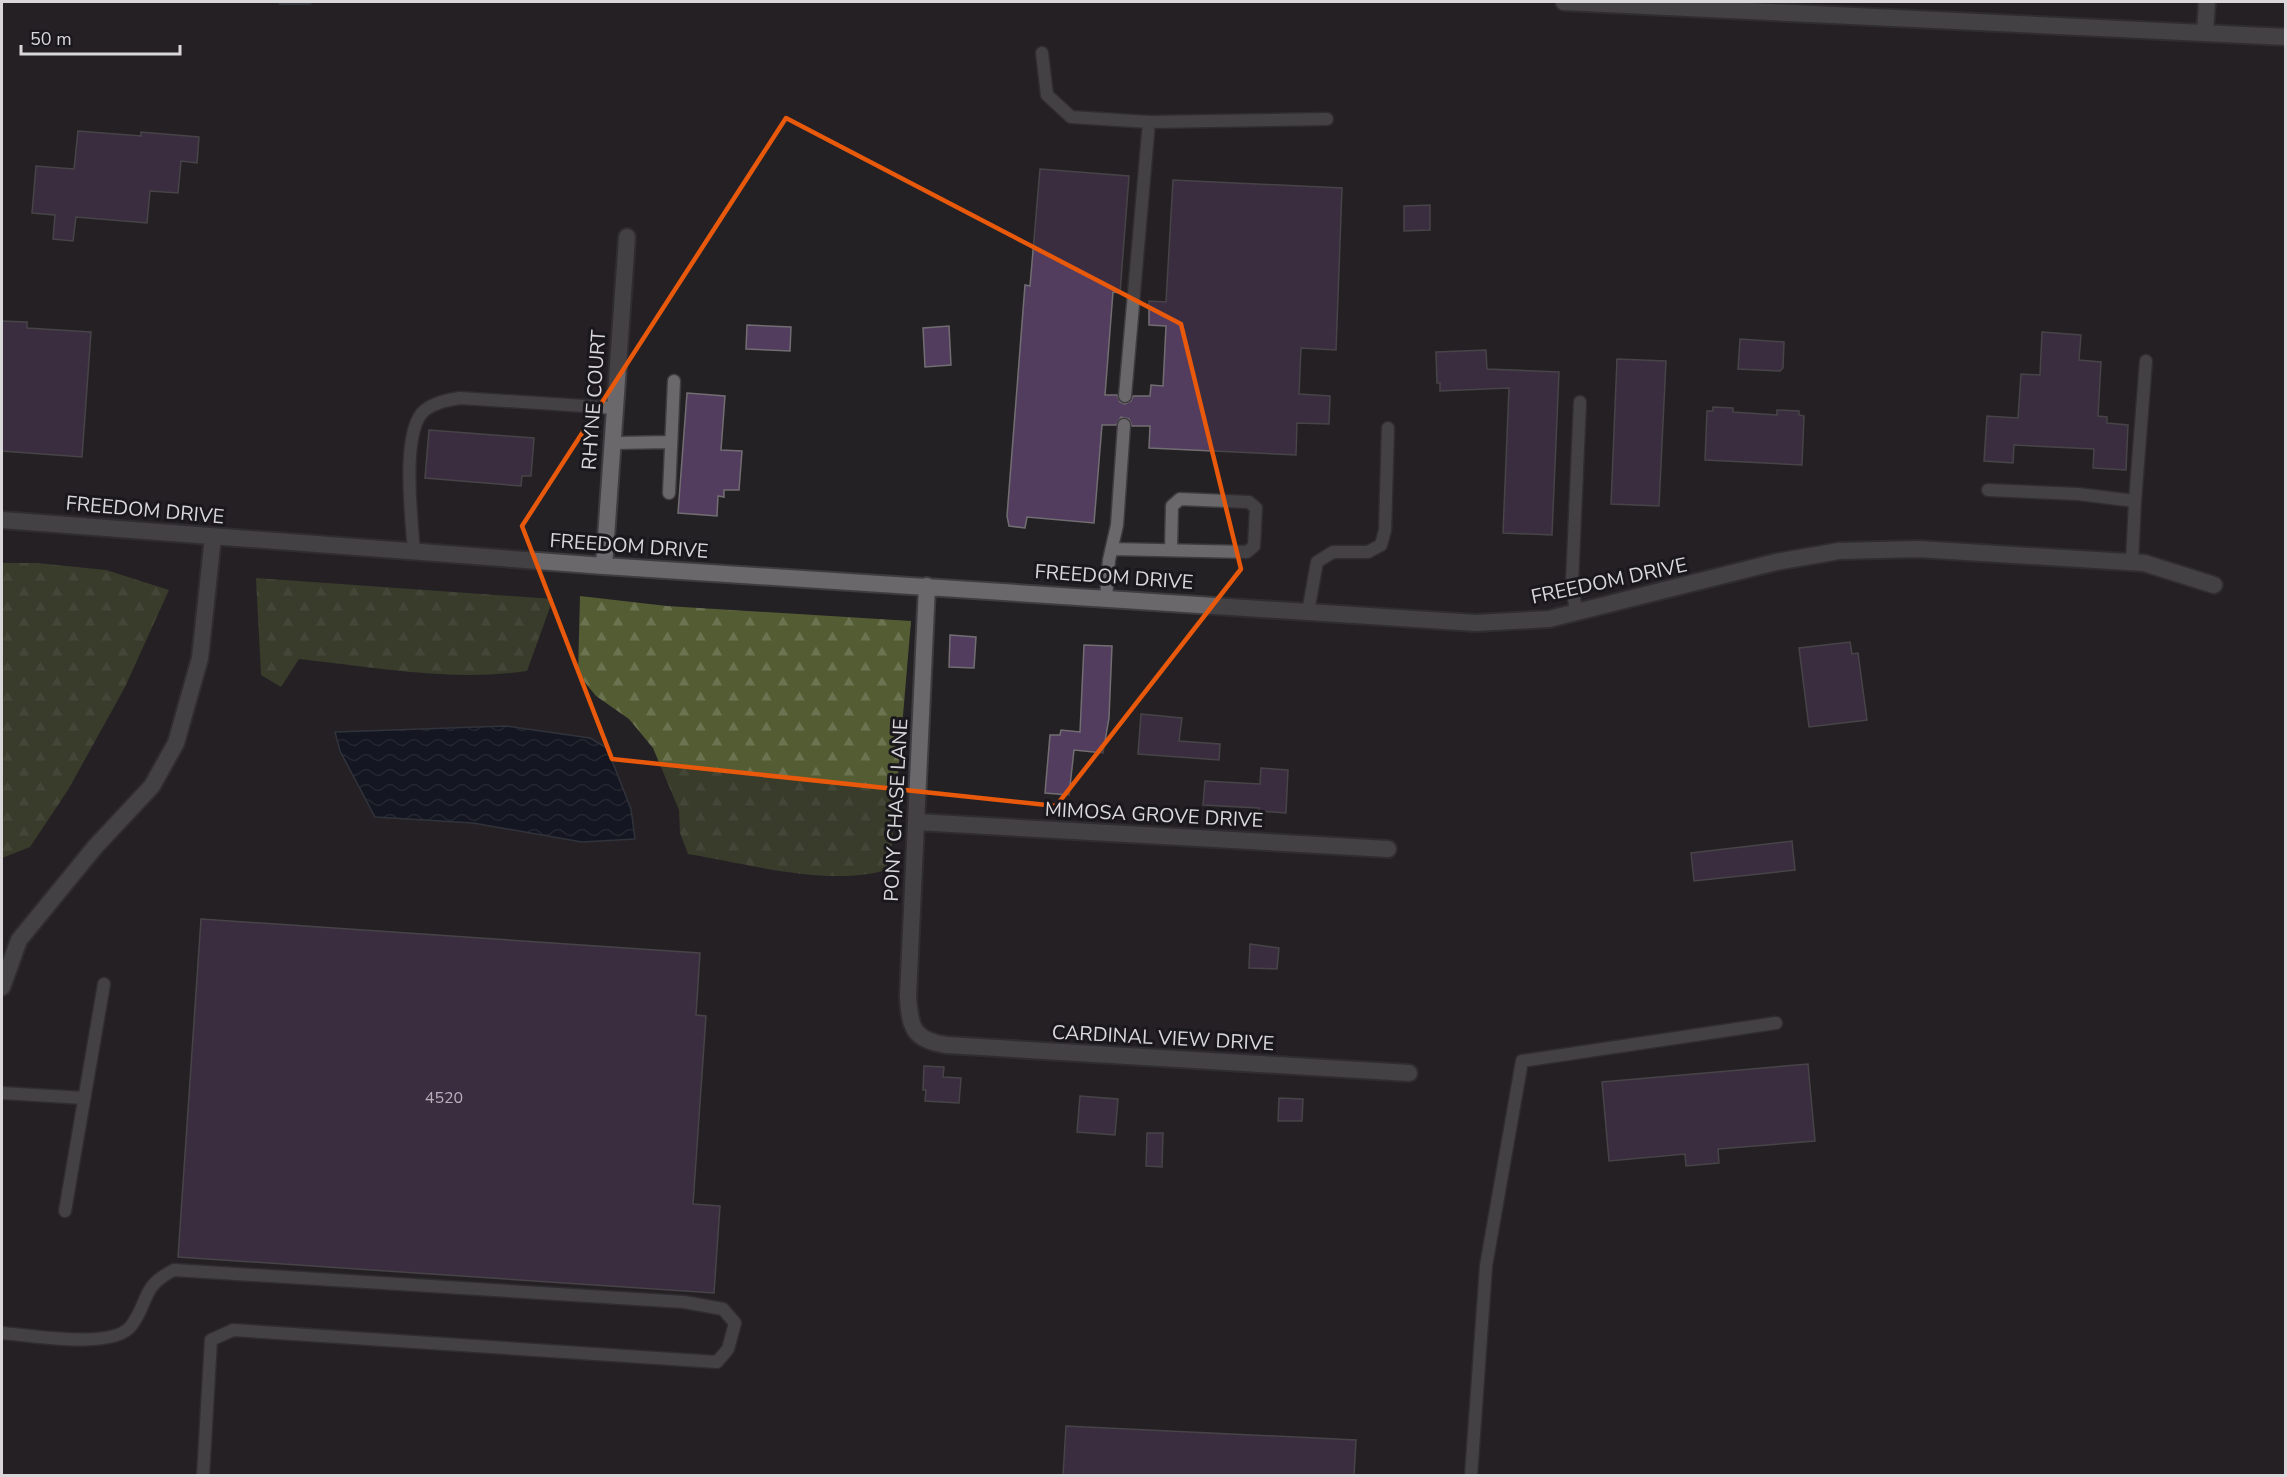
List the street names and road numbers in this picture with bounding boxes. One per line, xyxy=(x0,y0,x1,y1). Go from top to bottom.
street label: RHYNE COURT xyxy=(576,329,612,471)
street label: FREEDOM DRIVE xyxy=(65,490,225,530)
street label: FREEDOM DRIVE xyxy=(549,527,709,565)
street label: FREEDOM DRIVE xyxy=(1528,551,1690,611)
street label: FREEDOM DRIVE xyxy=(1034,558,1194,596)
street label: PONY CHASE LANE xyxy=(878,718,914,902)
street label: MIMOSA GROVE DRIVE xyxy=(1044,796,1264,834)
street label: CARDINAL VIEW DRIVE xyxy=(1051,1019,1275,1057)

